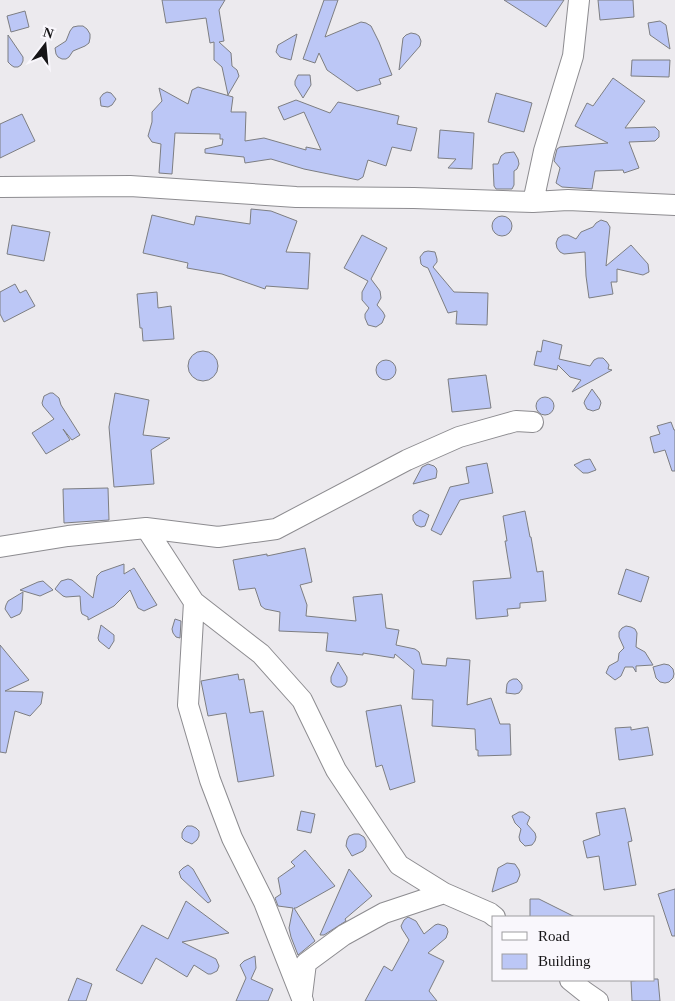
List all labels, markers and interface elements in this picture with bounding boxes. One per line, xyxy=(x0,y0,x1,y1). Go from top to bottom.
north arrow xyxy=(20,20,70,70)
text: N xyxy=(42,24,55,42)
legend xyxy=(492,916,655,981)
text: Road xyxy=(538,928,570,944)
text: Building xyxy=(538,953,591,969)

